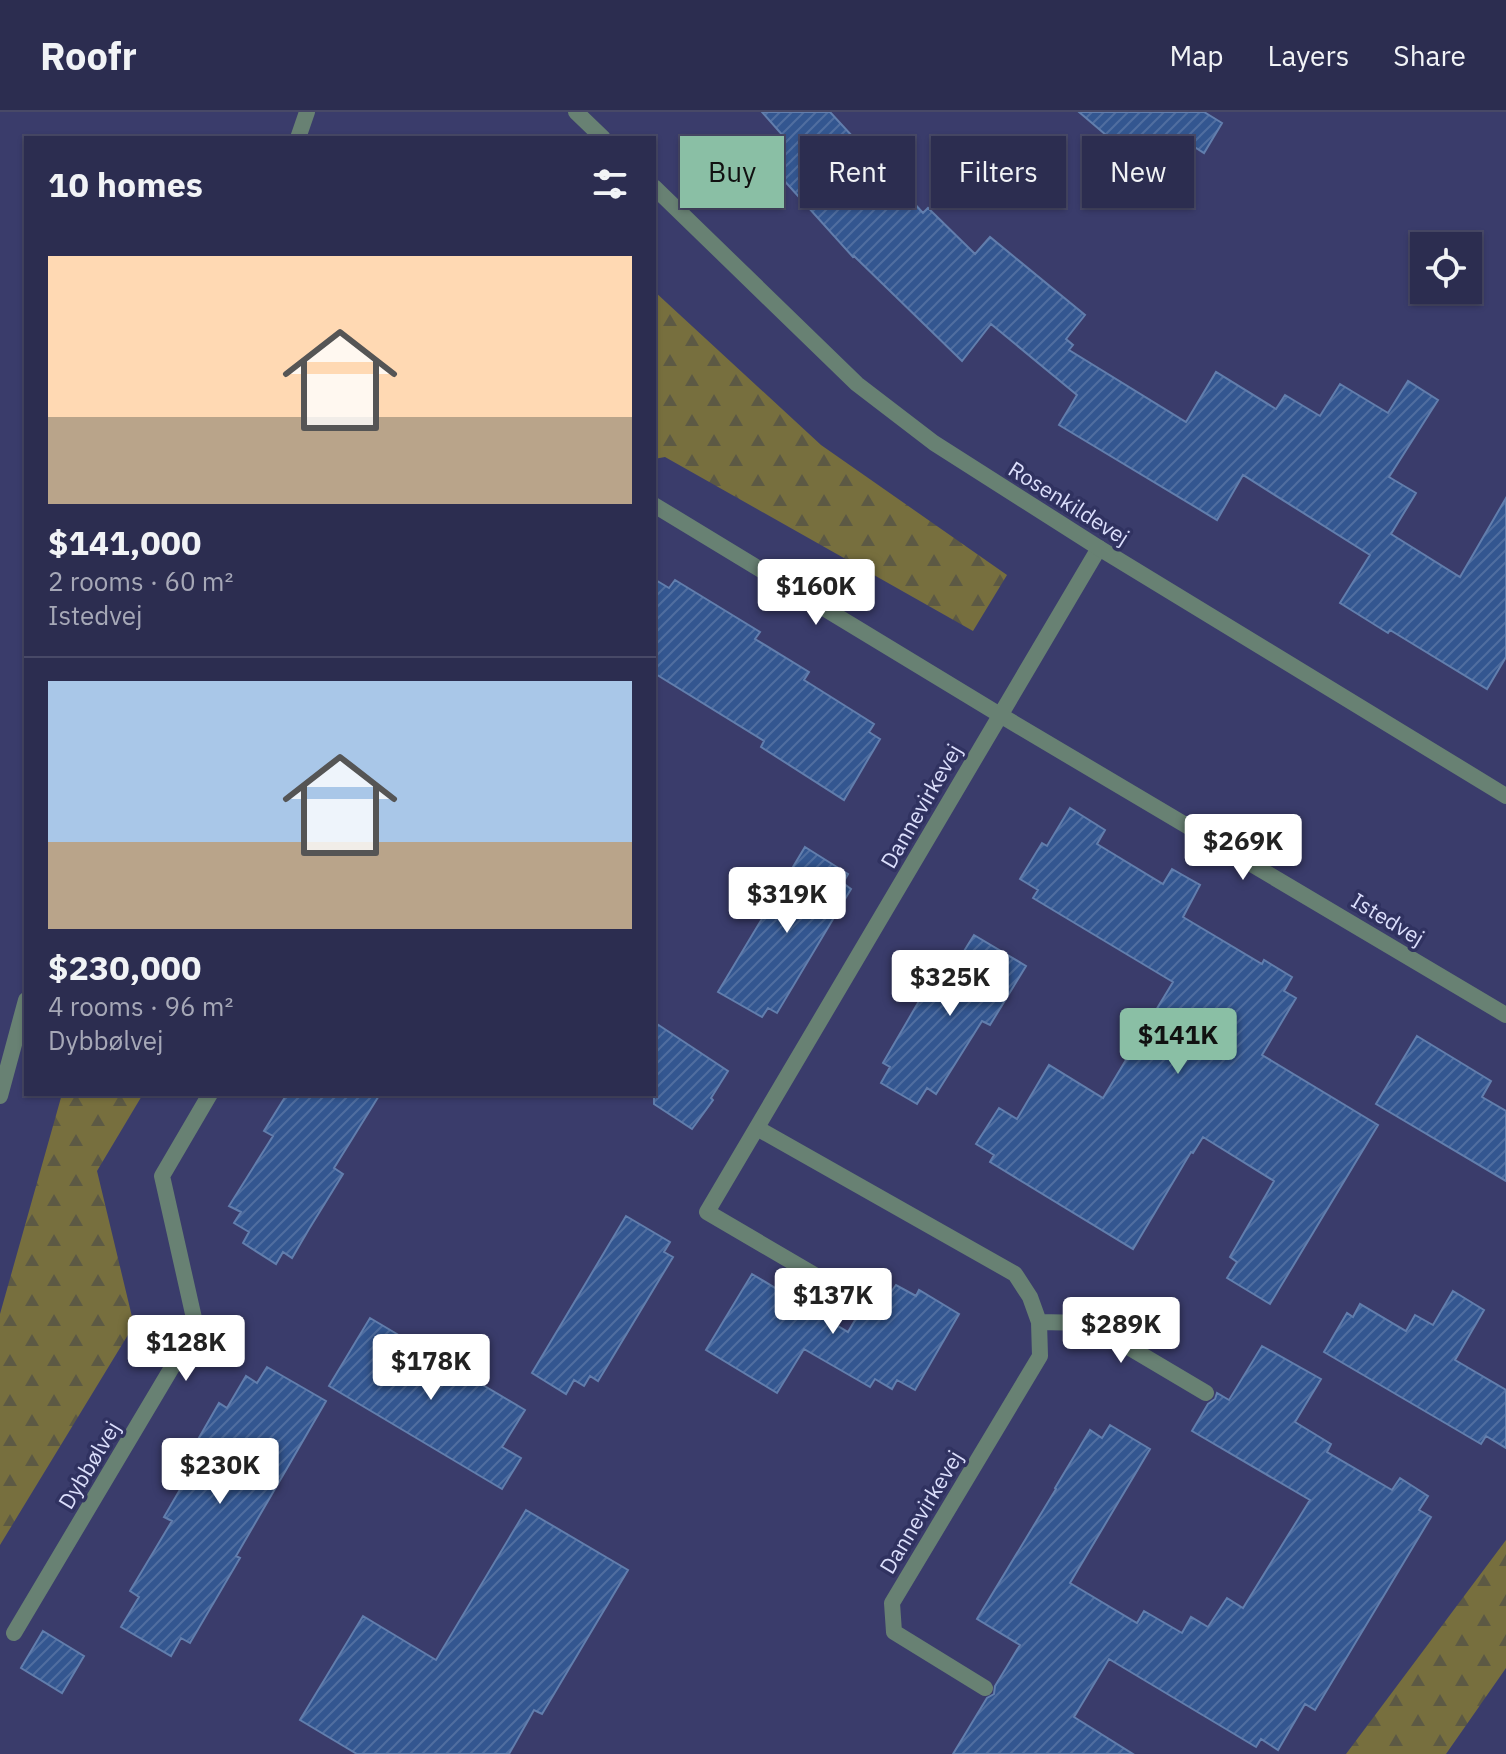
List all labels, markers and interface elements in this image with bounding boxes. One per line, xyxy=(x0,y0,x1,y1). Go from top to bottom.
text: Roofr xyxy=(40,31,137,80)
text: Map xyxy=(1169,37,1223,74)
text: Layers xyxy=(1267,37,1349,74)
text: Share xyxy=(1393,37,1466,74)
chip: Buy xyxy=(680,136,784,208)
chip: Rent xyxy=(800,136,915,208)
chip: Filters xyxy=(931,136,1066,208)
chip: New xyxy=(1082,136,1194,208)
text: 10 homes xyxy=(48,162,203,206)
icon: filters xyxy=(588,162,632,206)
map controls xyxy=(1410,232,1482,304)
button: locate xyxy=(1410,232,1482,304)
icon: home xyxy=(268,308,412,452)
street label: Rosenkildevej xyxy=(1003,454,1135,551)
text: $141,000 xyxy=(48,520,201,564)
pin: $160K xyxy=(760,559,872,627)
text: 2 rooms · 60 m² xyxy=(48,564,233,598)
text: $160K xyxy=(776,568,856,602)
text: Istedvej xyxy=(48,598,143,632)
icon: home xyxy=(268,733,412,877)
street label: Dannevirkevej xyxy=(873,738,968,873)
pin: $269K xyxy=(1187,814,1299,882)
text: $269K xyxy=(1203,823,1283,857)
pin: $319K xyxy=(731,867,843,935)
text: $319K xyxy=(747,876,827,910)
street label: Istedvej xyxy=(1346,886,1430,952)
text: $230,000 xyxy=(48,945,201,989)
pin: $325K xyxy=(894,950,1006,1018)
text: $325K xyxy=(910,959,990,993)
text: 4 rooms · 96 m² xyxy=(48,989,233,1023)
pin: $141K xyxy=(1122,1008,1234,1076)
text: $141K xyxy=(1138,1017,1218,1051)
text: Dybbølvej xyxy=(48,1023,164,1057)
pin: $137K xyxy=(777,1268,889,1336)
text: $137K xyxy=(793,1277,873,1311)
pin: $289K xyxy=(1065,1297,1177,1365)
text: $289K xyxy=(1081,1306,1161,1340)
pin: $128K xyxy=(130,1315,242,1383)
text: $128K xyxy=(146,1324,226,1358)
pin: $178K xyxy=(375,1334,487,1402)
text: $178K xyxy=(391,1343,471,1377)
street label: Dybbølvej xyxy=(51,1415,126,1514)
pin: $230K xyxy=(164,1438,276,1506)
street label: Dannevirkevej xyxy=(872,1445,969,1579)
text: $230K xyxy=(180,1447,260,1481)

